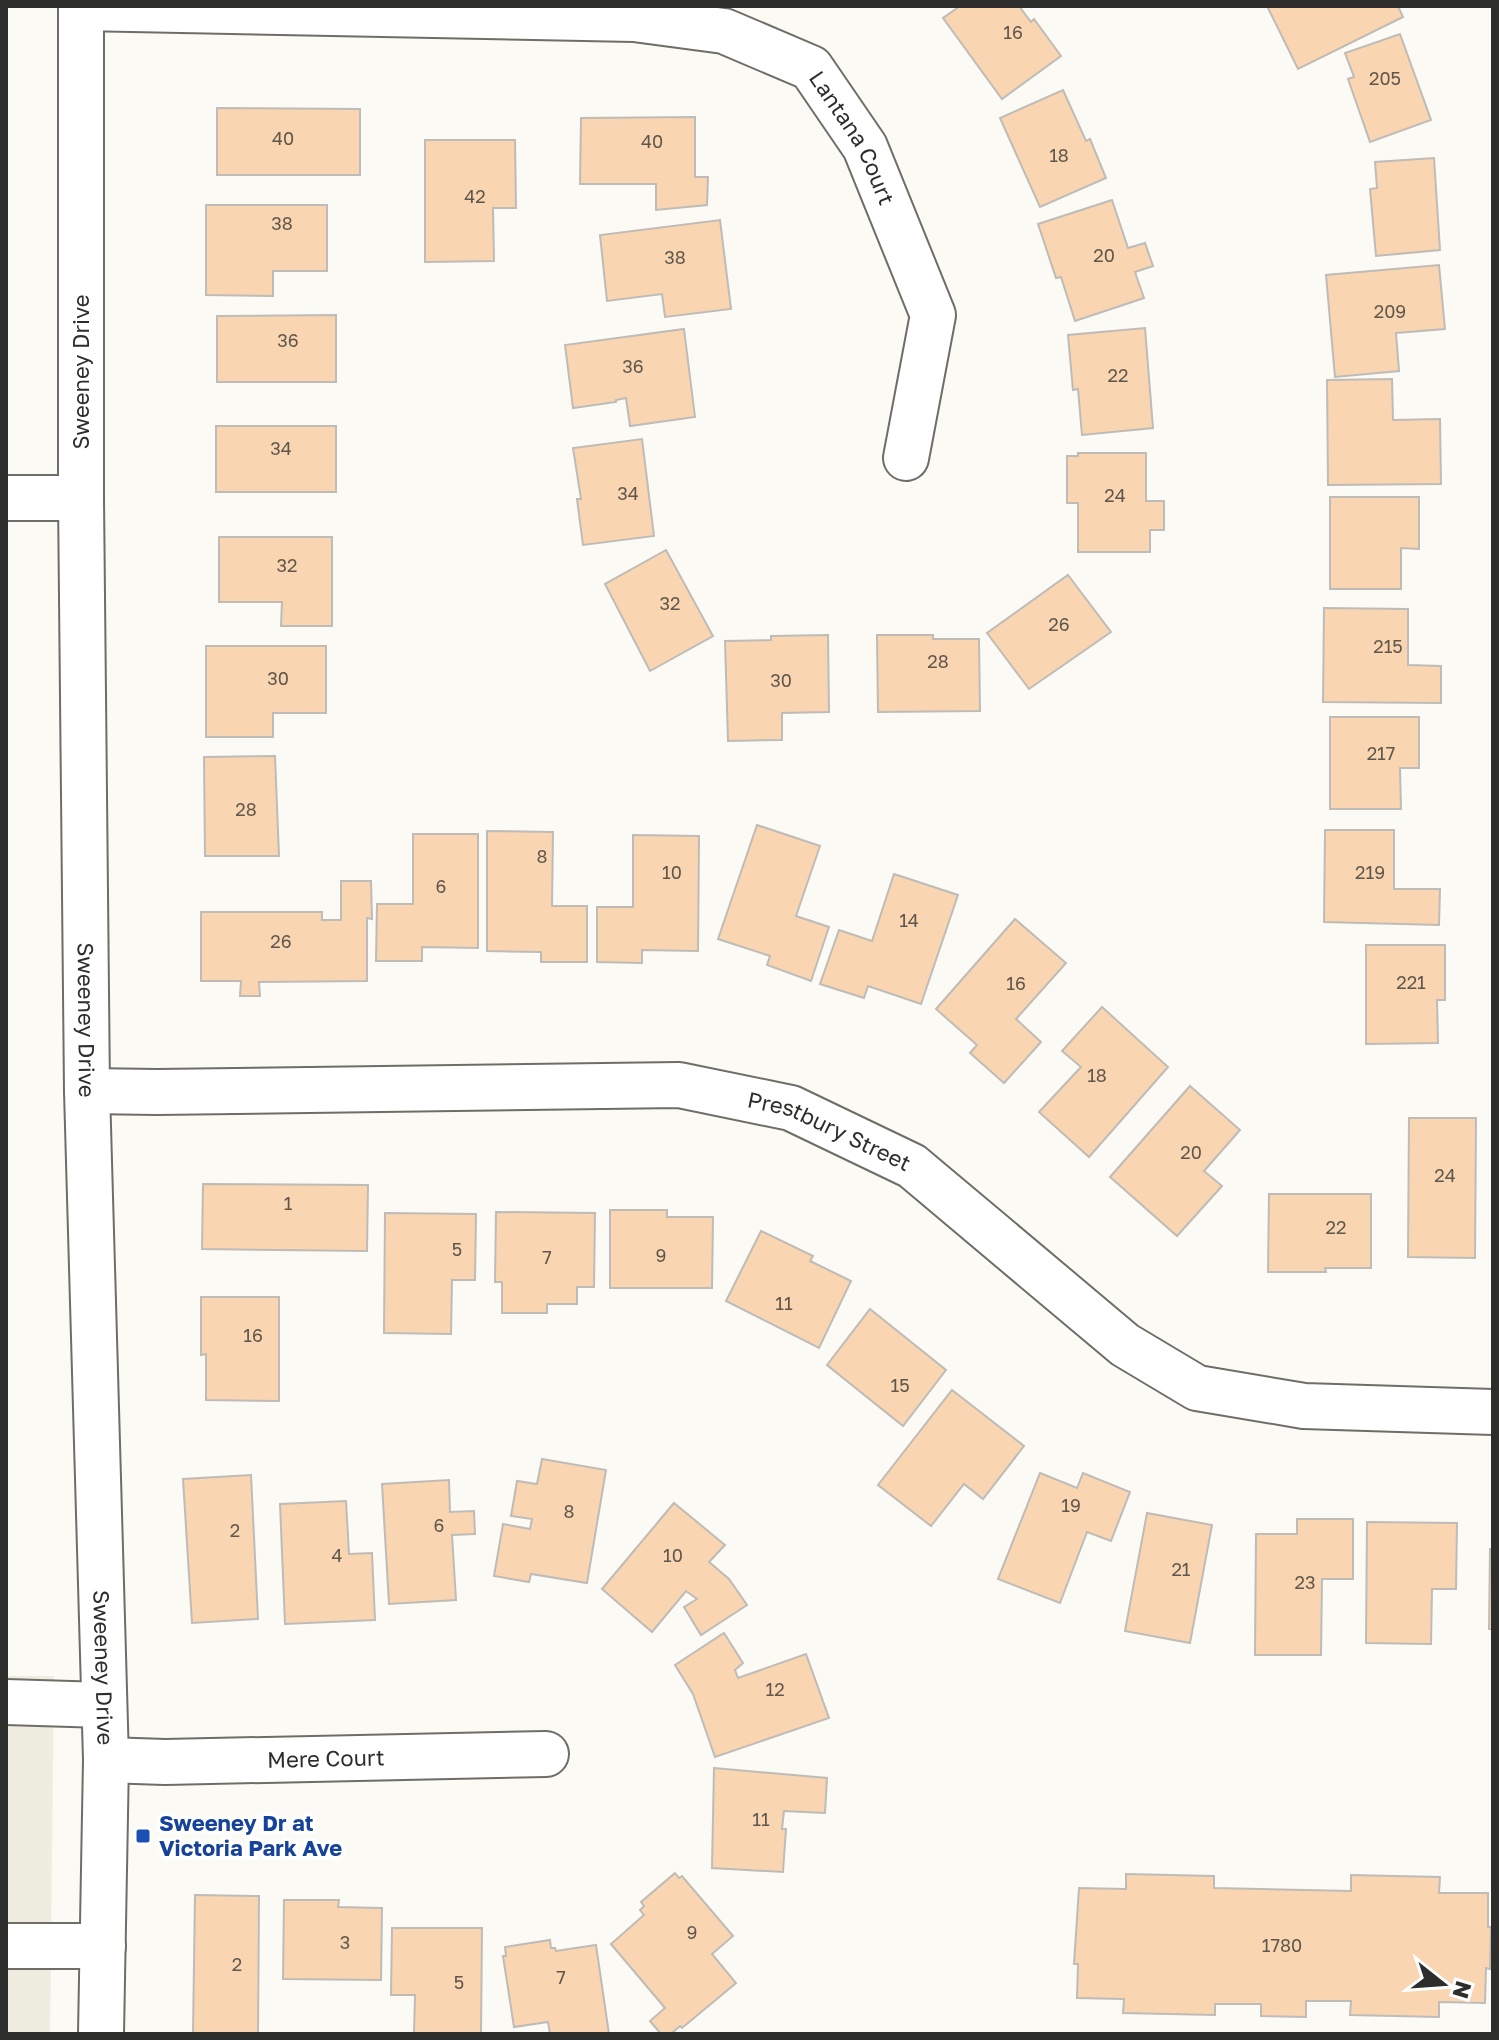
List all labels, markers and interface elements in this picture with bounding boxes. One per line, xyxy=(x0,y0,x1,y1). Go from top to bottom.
house number: 16 xyxy=(1003,21,1023,43)
street label: Lantana Court xyxy=(804,65,901,209)
house number: 205 xyxy=(1369,67,1401,89)
house number: 40 xyxy=(272,127,294,149)
house number: 40 xyxy=(641,130,663,152)
house number: 18 xyxy=(1049,144,1069,166)
house number: 42 xyxy=(464,185,486,207)
house number: 38 xyxy=(271,212,293,234)
house number: 20 xyxy=(1093,244,1115,266)
house number: 38 xyxy=(664,246,686,268)
street label: Sweeney Drive xyxy=(67,294,94,450)
house number: 209 xyxy=(1374,300,1406,322)
house number: 36 xyxy=(277,329,299,351)
house number: 36 xyxy=(622,355,644,377)
house number: 22 xyxy=(1108,364,1128,386)
house number: 34 xyxy=(270,437,292,459)
house number: 34 xyxy=(617,482,639,504)
house number: 24 xyxy=(1104,484,1126,506)
house number: 32 xyxy=(277,554,297,576)
house number: 32 xyxy=(660,592,680,614)
house number: 26 xyxy=(1048,613,1070,635)
house number: 215 xyxy=(1373,635,1403,657)
house number: 28 xyxy=(927,650,949,672)
house number: 30 xyxy=(267,667,289,689)
house number: 30 xyxy=(770,669,792,691)
house number: 217 xyxy=(1367,742,1395,764)
house number: 28 xyxy=(235,798,257,820)
house number: 8 xyxy=(537,845,547,867)
house number: 10 xyxy=(662,861,682,883)
house number: 219 xyxy=(1355,861,1385,883)
house number: 6 xyxy=(436,875,446,897)
house number: 14 xyxy=(899,909,919,931)
house number: 26 xyxy=(270,930,292,952)
street label: Sweeney Drive xyxy=(72,942,101,1098)
house number: 221 xyxy=(1396,971,1426,993)
house number: 16 xyxy=(1006,972,1026,994)
house number: 18 xyxy=(1087,1064,1107,1086)
street label: Prestbury Street xyxy=(745,1085,915,1176)
house number: 20 xyxy=(1180,1141,1202,1163)
house number: 24 xyxy=(1434,1164,1456,1186)
house number: 1 xyxy=(284,1192,293,1214)
house number: 22 xyxy=(1326,1216,1346,1238)
house number: 5 xyxy=(452,1238,462,1260)
house number: 9 xyxy=(656,1244,666,1266)
house number: 7 xyxy=(542,1246,552,1268)
house number: 11 xyxy=(775,1292,793,1314)
house number: 16 xyxy=(243,1324,263,1346)
house number: 15 xyxy=(890,1374,910,1396)
house number: 19 xyxy=(1061,1494,1081,1516)
house number: 8 xyxy=(564,1500,574,1522)
house number: 6 xyxy=(434,1514,444,1536)
house number: 2 xyxy=(230,1519,240,1541)
house number: 4 xyxy=(332,1544,343,1566)
house number: 10 xyxy=(663,1544,683,1566)
house number: 21 xyxy=(1171,1558,1191,1580)
house number: 23 xyxy=(1295,1571,1315,1593)
street label: Sweeney Drive xyxy=(88,1590,120,1746)
house number: 12 xyxy=(765,1678,785,1700)
street label: Mere Court xyxy=(267,1743,385,1773)
house number: 11 xyxy=(752,1808,770,1830)
place label: Sweeney Dr at Victoria Park Ave xyxy=(159,1809,342,1861)
marker: Sweeney Dr at Victoria Park Ave xyxy=(134,1827,152,1845)
house number: 9 xyxy=(687,1921,697,1943)
house number: 3 xyxy=(340,1931,350,1953)
house number: 1780 xyxy=(1262,1934,1302,1956)
north arrow xyxy=(1403,1944,1483,2024)
house number: 2 xyxy=(232,1953,242,1975)
house number: 7 xyxy=(556,1966,566,1988)
house number: 5 xyxy=(454,1971,464,1993)
text: N xyxy=(1447,1978,1478,2002)

